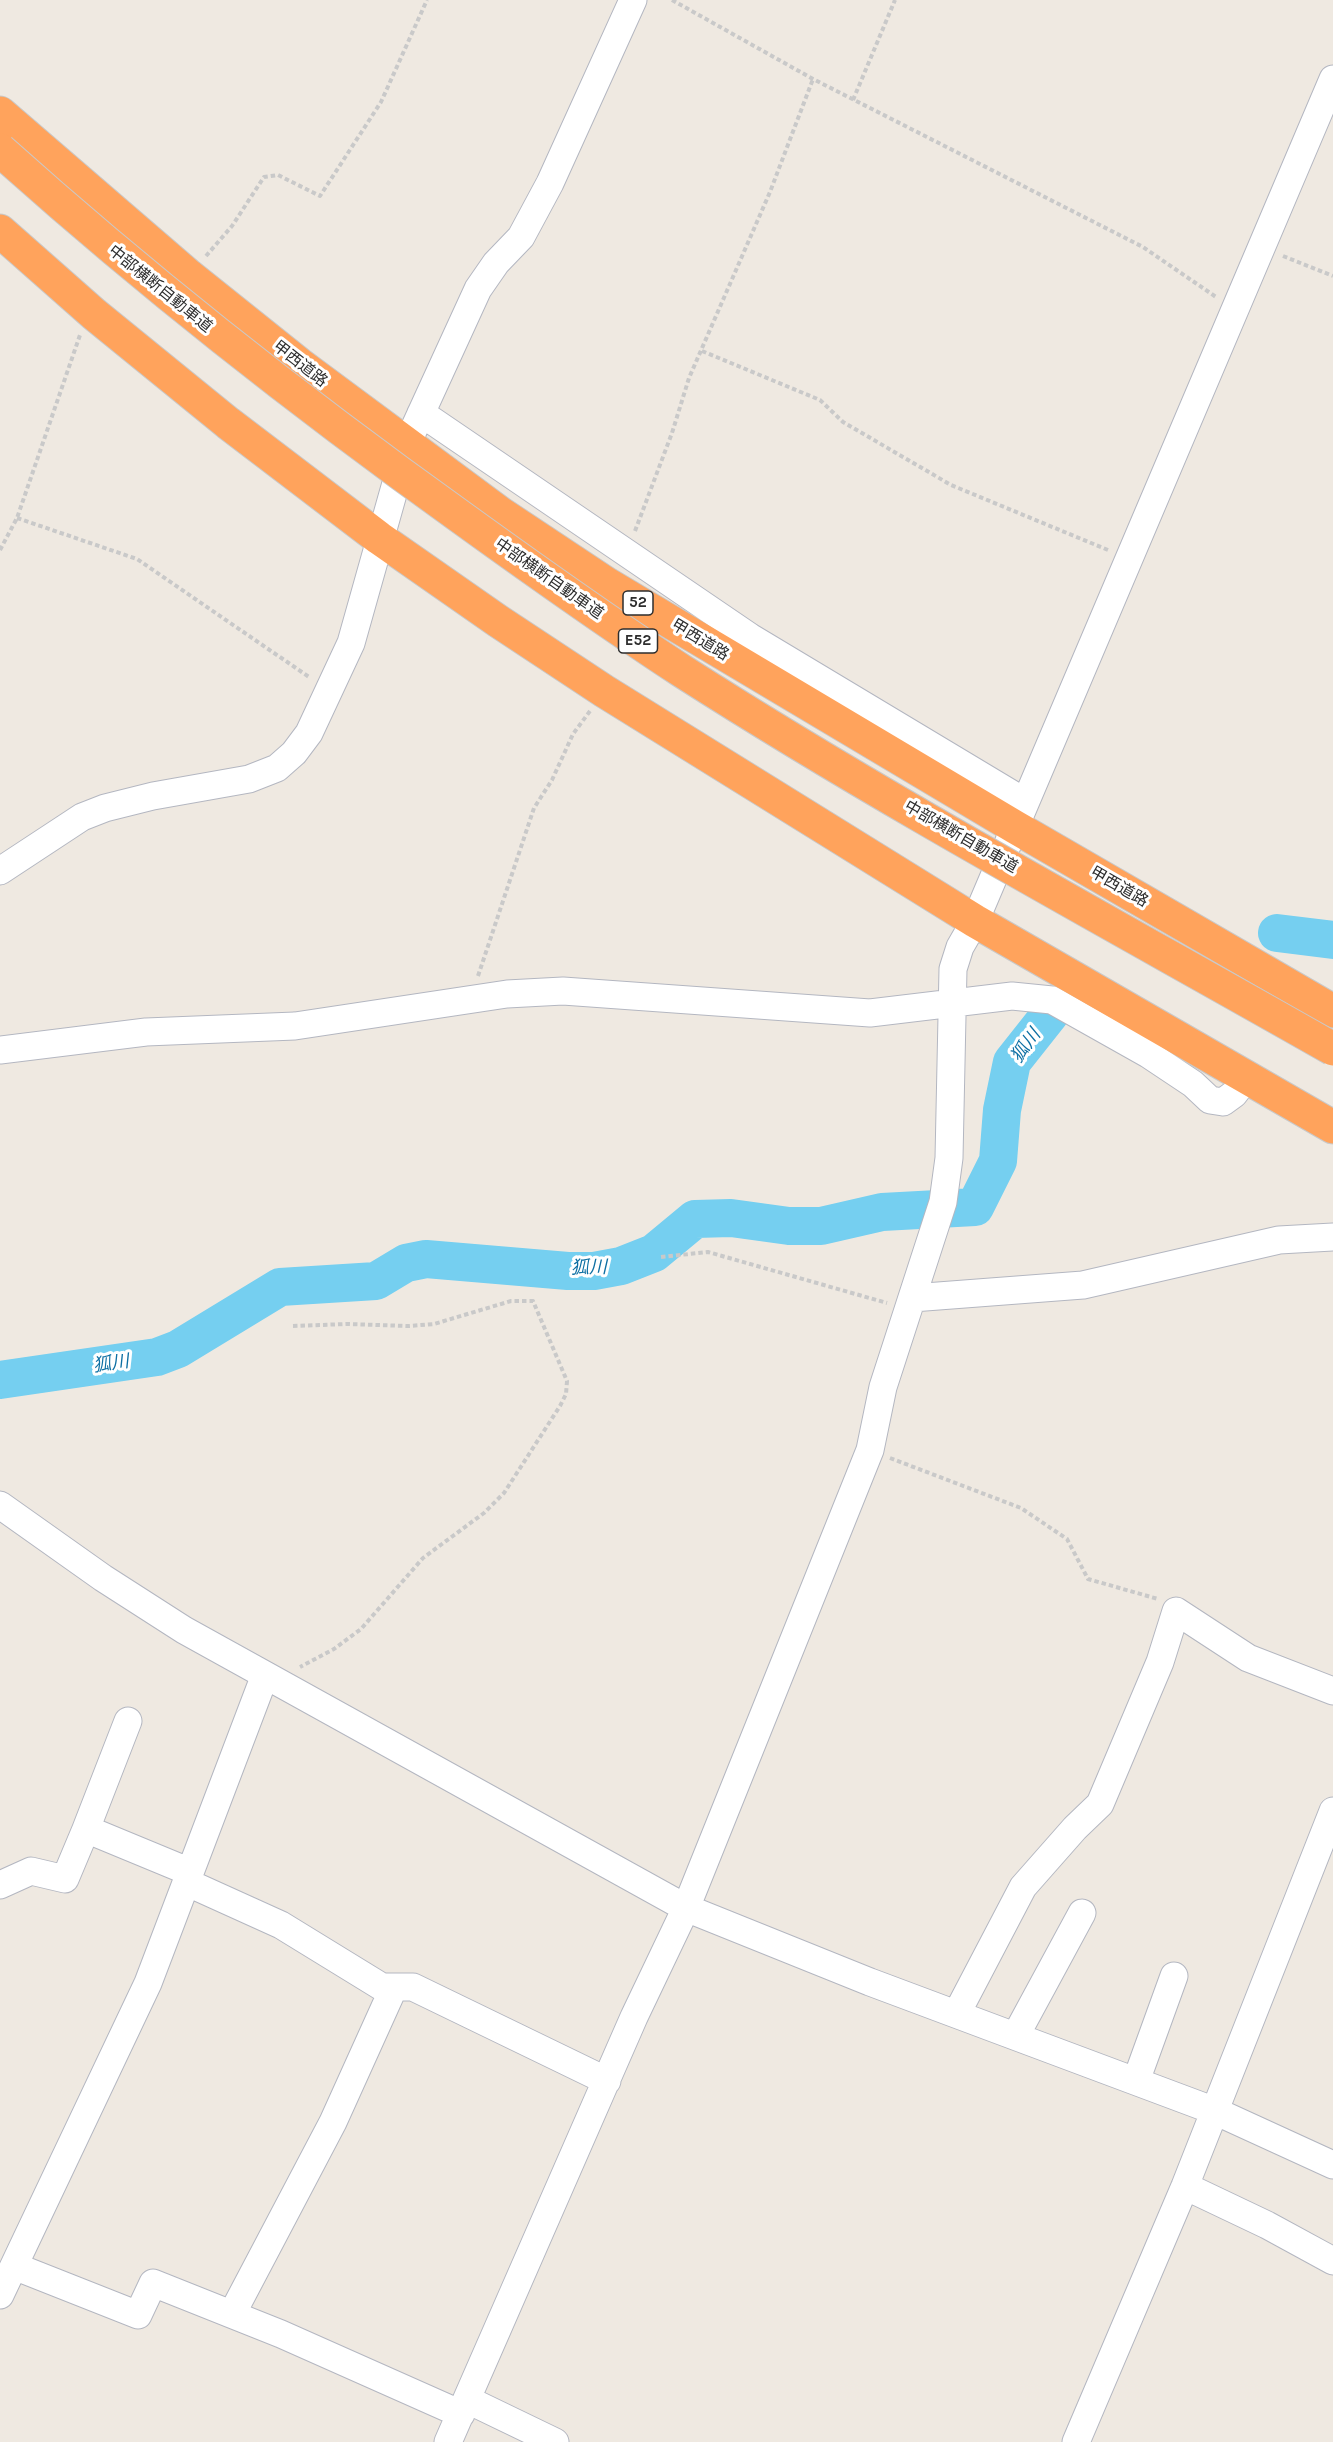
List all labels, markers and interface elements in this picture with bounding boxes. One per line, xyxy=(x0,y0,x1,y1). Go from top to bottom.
street label: 中部横断自動車道 xyxy=(104,241,216,337)
street label: 甲西道路 xyxy=(269,337,331,391)
street label: 中部横断自動車道 xyxy=(491,534,607,624)
road number: 52 xyxy=(623,591,653,615)
street label: 甲西道路 xyxy=(668,615,732,665)
road number: E52 xyxy=(618,629,658,653)
street label: 中部横断自動車道 xyxy=(901,797,1021,877)
street label: 甲西道路 xyxy=(1086,863,1152,911)
water label: 狐川 xyxy=(1007,1025,1045,1067)
water label: 狐川 xyxy=(571,1257,607,1279)
water label: 狐川 xyxy=(92,1351,130,1377)

